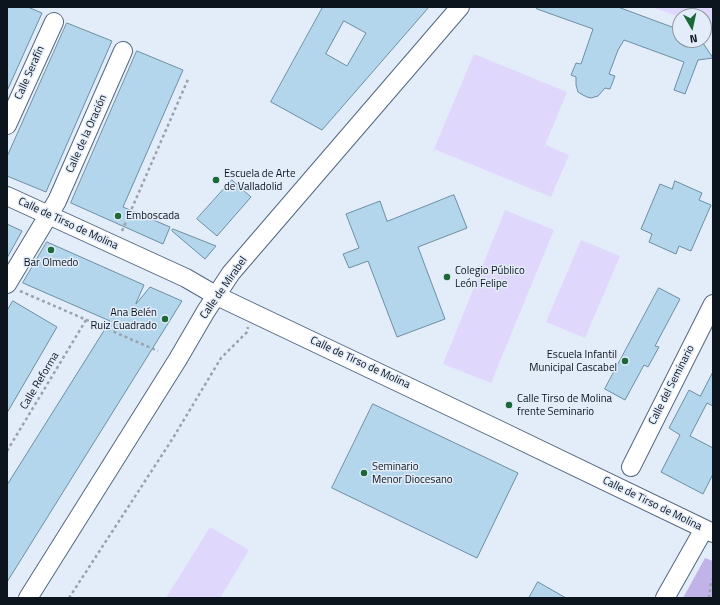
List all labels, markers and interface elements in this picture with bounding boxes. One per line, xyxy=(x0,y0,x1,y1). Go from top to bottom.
north arrow xyxy=(672,8,712,48)
text: N xyxy=(689,30,699,47)
street label: Calle Serafín xyxy=(12,44,48,102)
street label: Calle de la Oración xyxy=(64,93,110,175)
place label: Escuela de Arte de Valladolid xyxy=(224,167,295,193)
marker: Escuela de Arte de Valladolid xyxy=(211,175,221,185)
street label: Calle de Tirso de Molina xyxy=(16,195,120,253)
place label: Emboscada xyxy=(126,209,180,223)
marker: Emboscada xyxy=(113,211,123,221)
marker: Bar Olmedo xyxy=(46,245,56,255)
street label: Calle de Mirabel xyxy=(198,254,250,322)
place label: Bar Olmedo xyxy=(24,256,78,270)
place label: Colegio Público León Felipe xyxy=(455,264,525,290)
marker: Colegio Público León Felipe xyxy=(442,272,452,282)
place label: Ana Belén Ruiz Cuadrado xyxy=(91,306,157,332)
marker: Ana Belén Ruiz Cuadrado xyxy=(160,314,170,324)
street label: Calle de Tirso de Molina xyxy=(308,334,412,392)
street label: Calle del Seminario xyxy=(646,343,698,427)
place label: Escuela Infantil Municipal Cascabel xyxy=(529,348,617,374)
street label: Calle Reforma xyxy=(18,350,62,412)
marker: Escuela Infantil Municipal Cascabel xyxy=(620,356,630,366)
place label: Calle Tirso de Molina frente Seminario xyxy=(517,392,612,418)
marker: Calle Tirso de Molina frente Seminario xyxy=(504,400,514,410)
place label: Seminario Menor Diocesano xyxy=(372,460,453,486)
marker: Seminario Menor Diocesano xyxy=(359,468,369,478)
street label: Calle de Tirso de Molina xyxy=(600,474,704,534)

